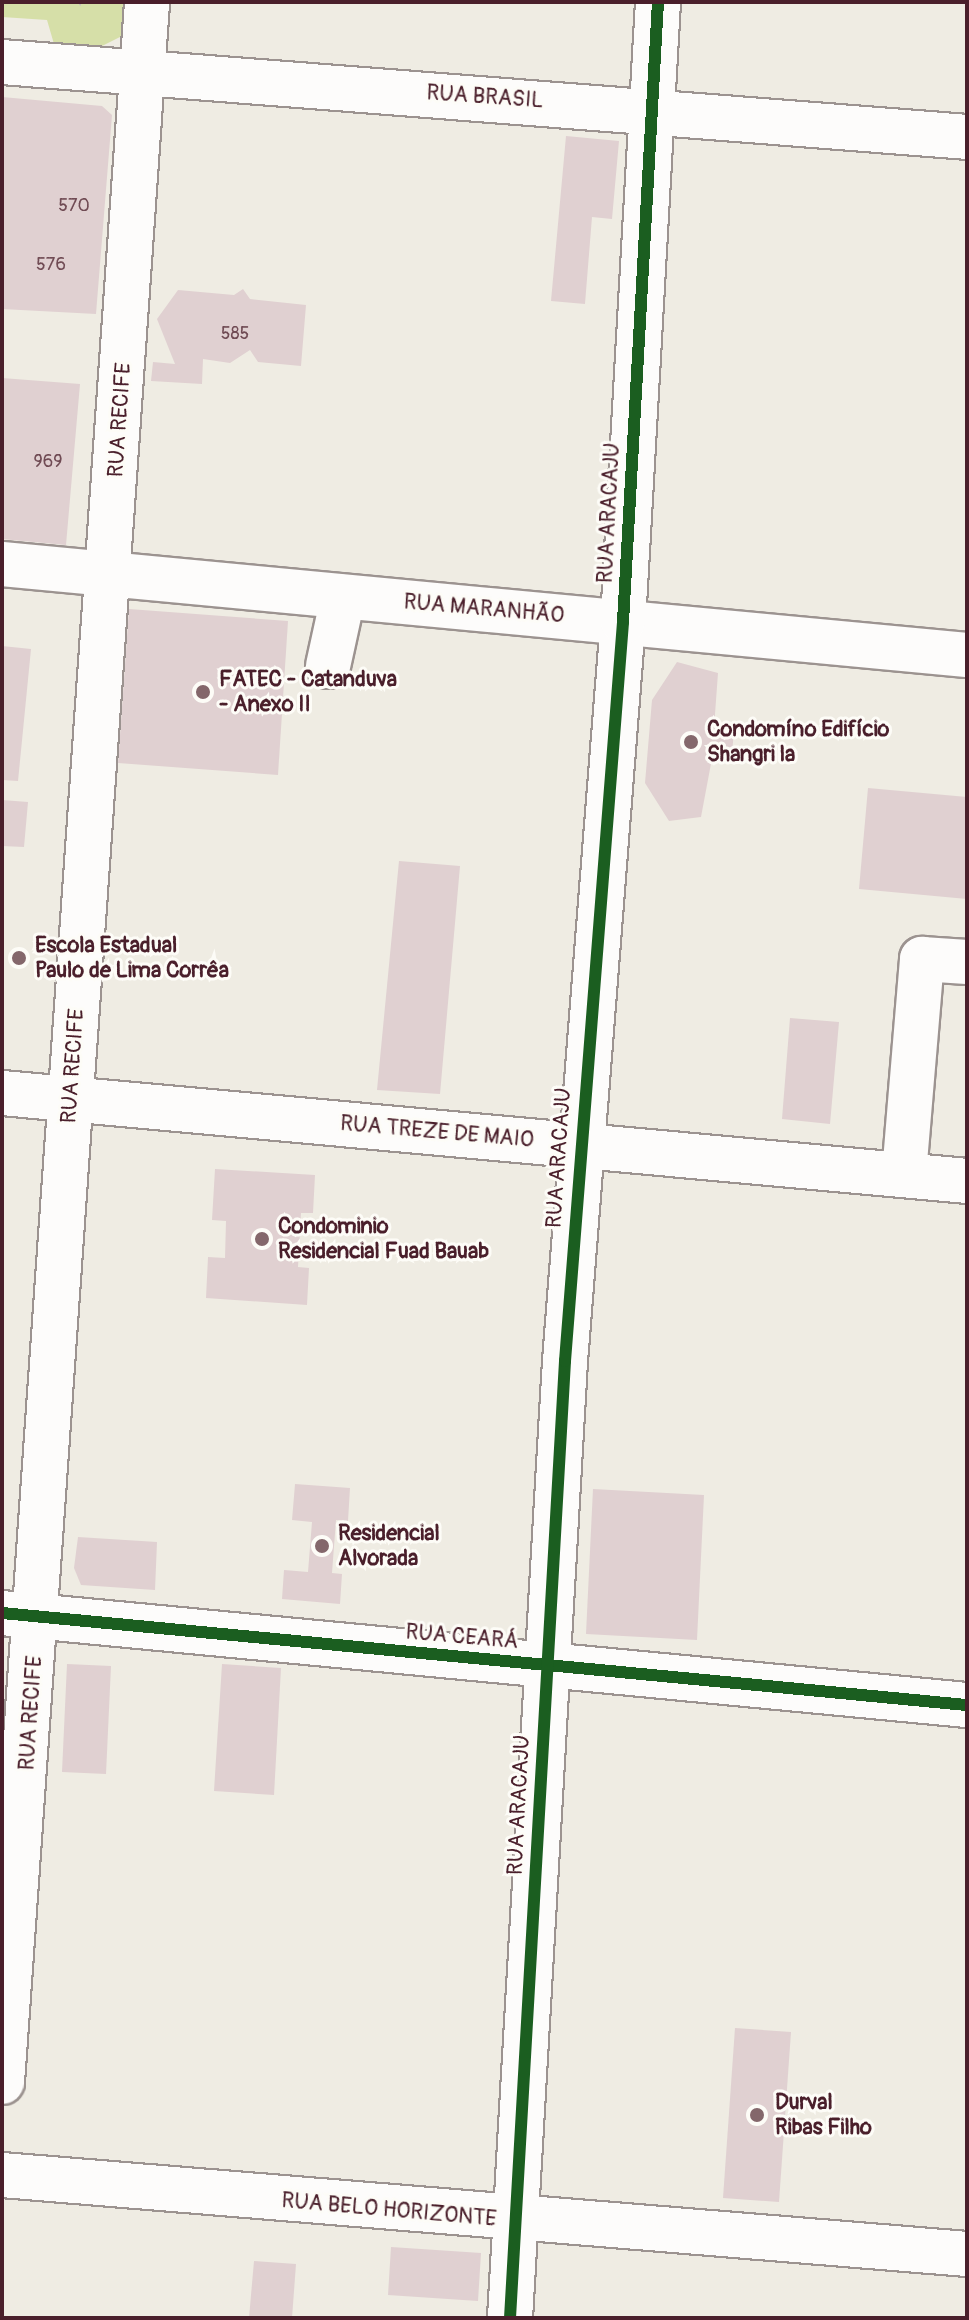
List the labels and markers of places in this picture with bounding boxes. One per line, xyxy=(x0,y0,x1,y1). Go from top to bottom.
place label: FATEC - Catanduva - Anexo II xyxy=(219,666,397,718)
marker: FATEC - Catanduva - Anexo II xyxy=(194,683,212,701)
place label: Condomíno Edifício Shangri la xyxy=(707,716,889,768)
marker: Condomíno Edifício Shangri la xyxy=(682,733,700,751)
place label: Escola Estadual Paulo de Lima Corrêa xyxy=(35,932,229,984)
marker: Escola Estadual Paulo de Lima Corrêa xyxy=(10,949,28,967)
place label: Condominio Residencial Fuad Bauab xyxy=(278,1213,489,1264)
marker: Condominio Residencial Fuad Bauab xyxy=(253,1230,271,1248)
place label: Residencial Alvorada xyxy=(338,1520,440,1572)
marker: Residencial Alvorada xyxy=(313,1537,331,1555)
place label: Durval Ribas Filho xyxy=(775,2089,872,2140)
marker: Durval Ribas Filho xyxy=(746,2104,768,2126)

